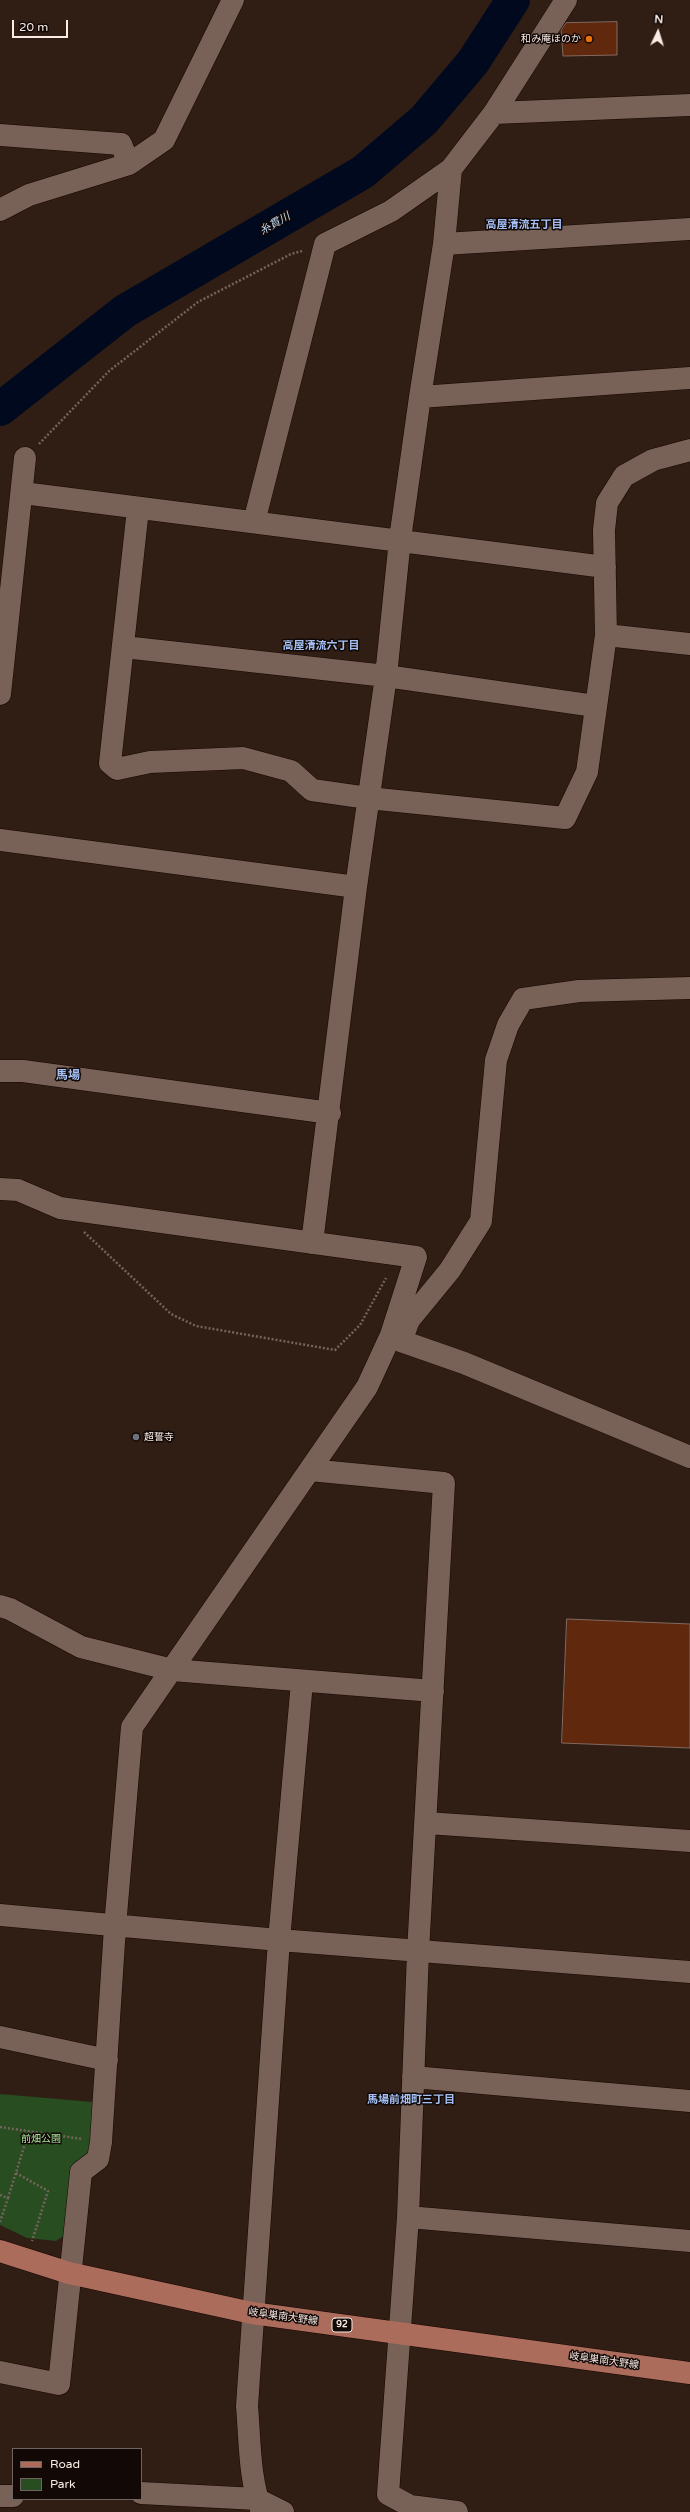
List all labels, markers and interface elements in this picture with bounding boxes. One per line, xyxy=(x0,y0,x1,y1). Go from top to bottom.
scale bar xyxy=(14,12,70,38)
north arrow xyxy=(638,12,678,52)
text: N xyxy=(654,13,664,26)
text: 20 m xyxy=(19,20,48,34)
place label: 和み庵ほのか xyxy=(521,33,581,45)
marker: 和み庵ほのか xyxy=(584,34,594,44)
water label: 糸貫川 xyxy=(257,210,293,238)
district label: 高屋清流五丁目 xyxy=(486,218,562,232)
district label: 高屋清流六丁目 xyxy=(283,639,359,653)
district label: 馬場 xyxy=(56,1069,80,1083)
place label: 超誓寺 xyxy=(144,1431,174,1443)
marker: 超誓寺 xyxy=(131,1432,141,1442)
district label: 馬場前畑町三丁目 xyxy=(367,2093,455,2107)
park label: 前畑公園 xyxy=(21,2133,61,2145)
street label: 岐阜巣南大野線 xyxy=(248,2306,318,2328)
road number: 92 xyxy=(332,2318,352,2332)
street label: 岐阜巣南大野線 xyxy=(569,2350,639,2372)
legend xyxy=(12,2448,142,2500)
text: Road xyxy=(50,2457,80,2471)
text: Park xyxy=(50,2477,76,2491)

